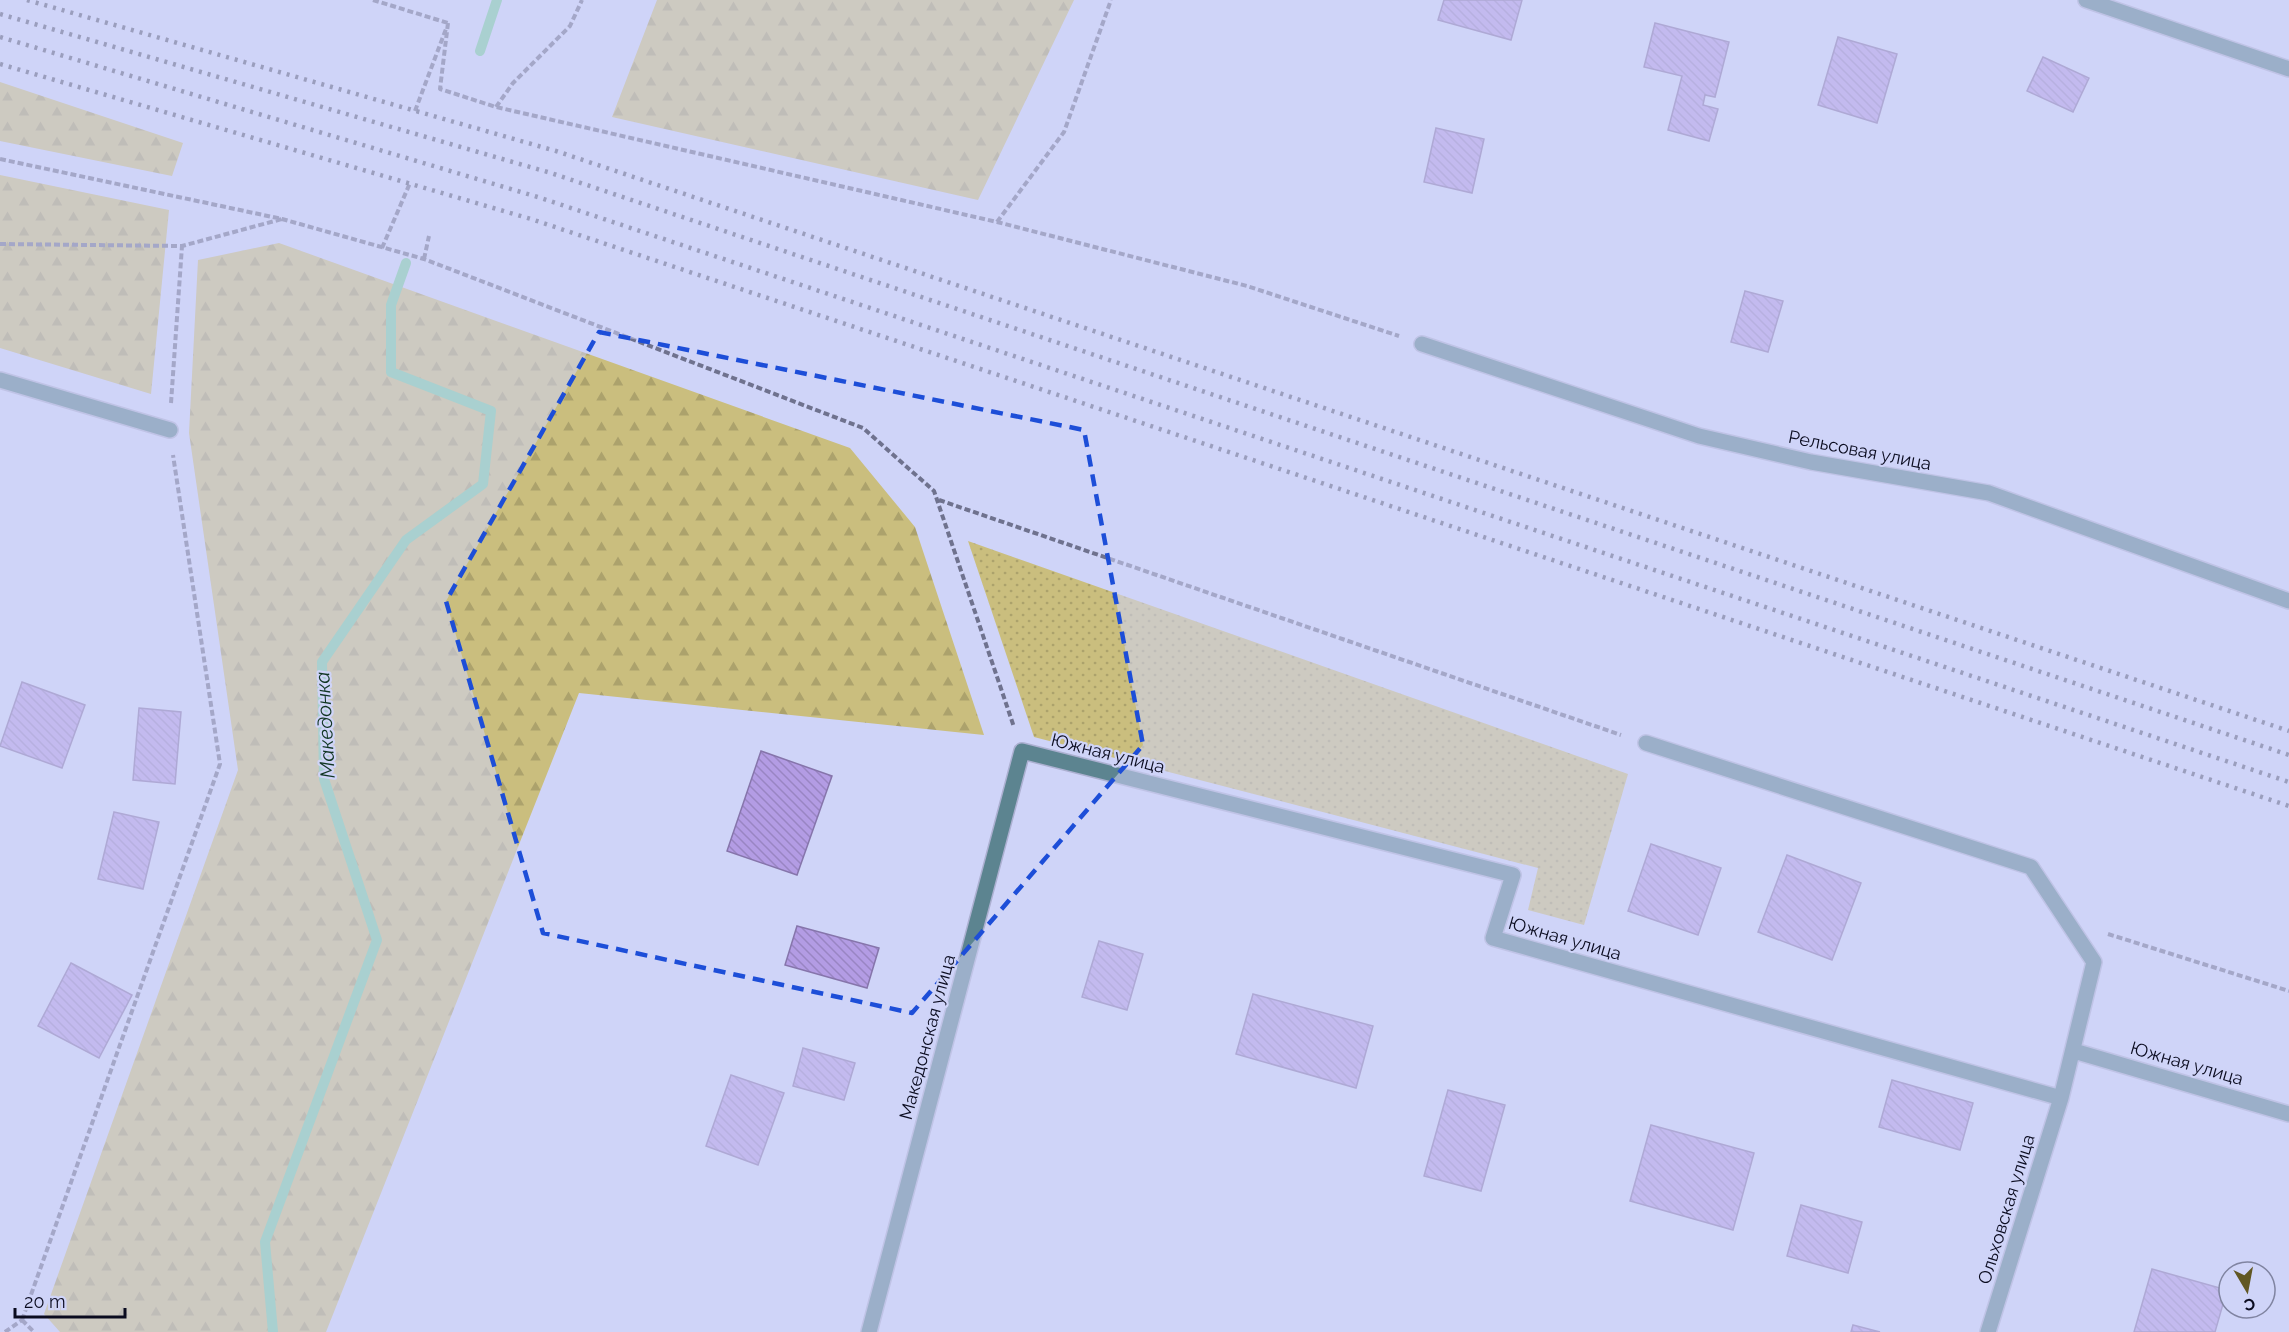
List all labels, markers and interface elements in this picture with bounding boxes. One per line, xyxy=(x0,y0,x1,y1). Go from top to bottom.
street label: Рельсовая улица xyxy=(1787,426,1933,474)
water label: Македонка xyxy=(310,671,340,779)
street label: Южная улица xyxy=(1049,729,1167,777)
street label: Южная улица xyxy=(1506,912,1624,964)
street label: Македонская улица xyxy=(895,952,959,1122)
street label: Южная улица xyxy=(2128,1037,2246,1089)
street label: Ольховская улица xyxy=(1973,1132,2039,1286)
north arrow xyxy=(2217,1260,2277,1320)
scale bar xyxy=(15,1281,124,1319)
text: 20 m xyxy=(24,1291,66,1312)
text: С xyxy=(2242,1294,2257,1315)

